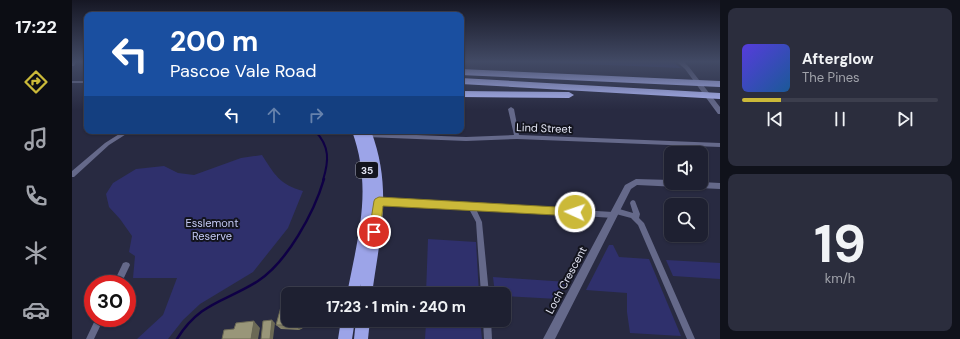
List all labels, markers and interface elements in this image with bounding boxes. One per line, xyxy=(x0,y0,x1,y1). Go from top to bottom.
text: 17:22 xyxy=(15,15,57,39)
text: 200 m xyxy=(170,23,258,60)
icon: left xyxy=(104,28,156,80)
text: Afterglow xyxy=(802,49,874,69)
text: Pascoe Vale Road xyxy=(170,59,317,83)
icon: directions xyxy=(22,68,50,96)
text: The Pines xyxy=(802,69,860,86)
icon: left xyxy=(221,104,243,126)
icon: ahead xyxy=(263,104,285,126)
icon: right xyxy=(305,104,327,126)
icon: previous xyxy=(764,108,786,130)
icon: pause xyxy=(829,108,851,130)
icon: next xyxy=(894,108,916,130)
street label: Lind Street xyxy=(516,120,572,136)
icon: music xyxy=(22,125,50,153)
map controls xyxy=(664,146,708,242)
button: sound xyxy=(664,146,708,190)
road number: 35 xyxy=(356,162,378,178)
icon: phone xyxy=(22,182,50,210)
position arrow xyxy=(554,191,596,233)
button: search xyxy=(664,198,708,242)
text: 19 xyxy=(814,210,866,278)
pin xyxy=(357,215,391,249)
park label: Esslemont Reserve xyxy=(186,216,238,243)
icon: arrive xyxy=(363,221,385,243)
icon: climate xyxy=(22,239,50,267)
street label: Loch Crescent xyxy=(542,244,590,316)
text: km/h xyxy=(825,270,855,287)
speed limit sign: 30 xyxy=(84,275,136,327)
icon: car xyxy=(22,296,50,324)
text: 17:23 · 1 min · 240 m xyxy=(326,297,466,317)

